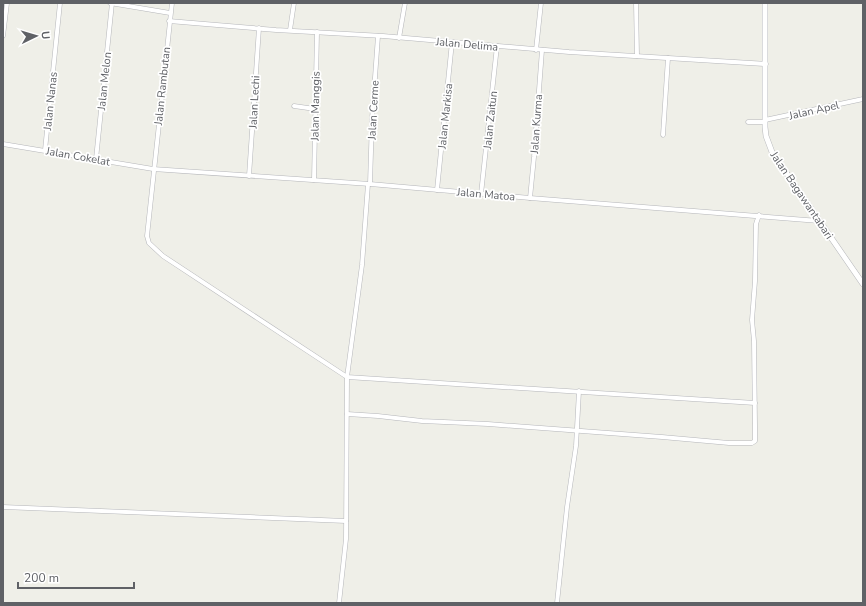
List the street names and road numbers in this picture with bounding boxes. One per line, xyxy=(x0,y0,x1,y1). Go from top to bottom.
street label: Jalan Delima xyxy=(434,34,499,55)
street label: Jalan Rambutan xyxy=(151,46,174,127)
street label: Jalan Melon xyxy=(94,51,115,112)
street label: Jalan Nanas xyxy=(40,71,61,132)
street label: Jalan Manggis xyxy=(307,71,324,142)
street label: Jalan Lechi xyxy=(246,75,263,130)
street label: Jalan Cerme xyxy=(364,80,383,141)
street label: Jalan Markisa xyxy=(434,82,456,151)
street label: Jalan Zaitun xyxy=(480,90,501,151)
street label: Jalan Kurma xyxy=(527,94,546,155)
street label: Jalan Apel xyxy=(787,97,841,124)
street label: Jalan Cokelat xyxy=(44,143,111,170)
street label: Jalan Bagawantabari xyxy=(766,148,837,242)
street label: Jalan Matoa xyxy=(455,184,516,205)

